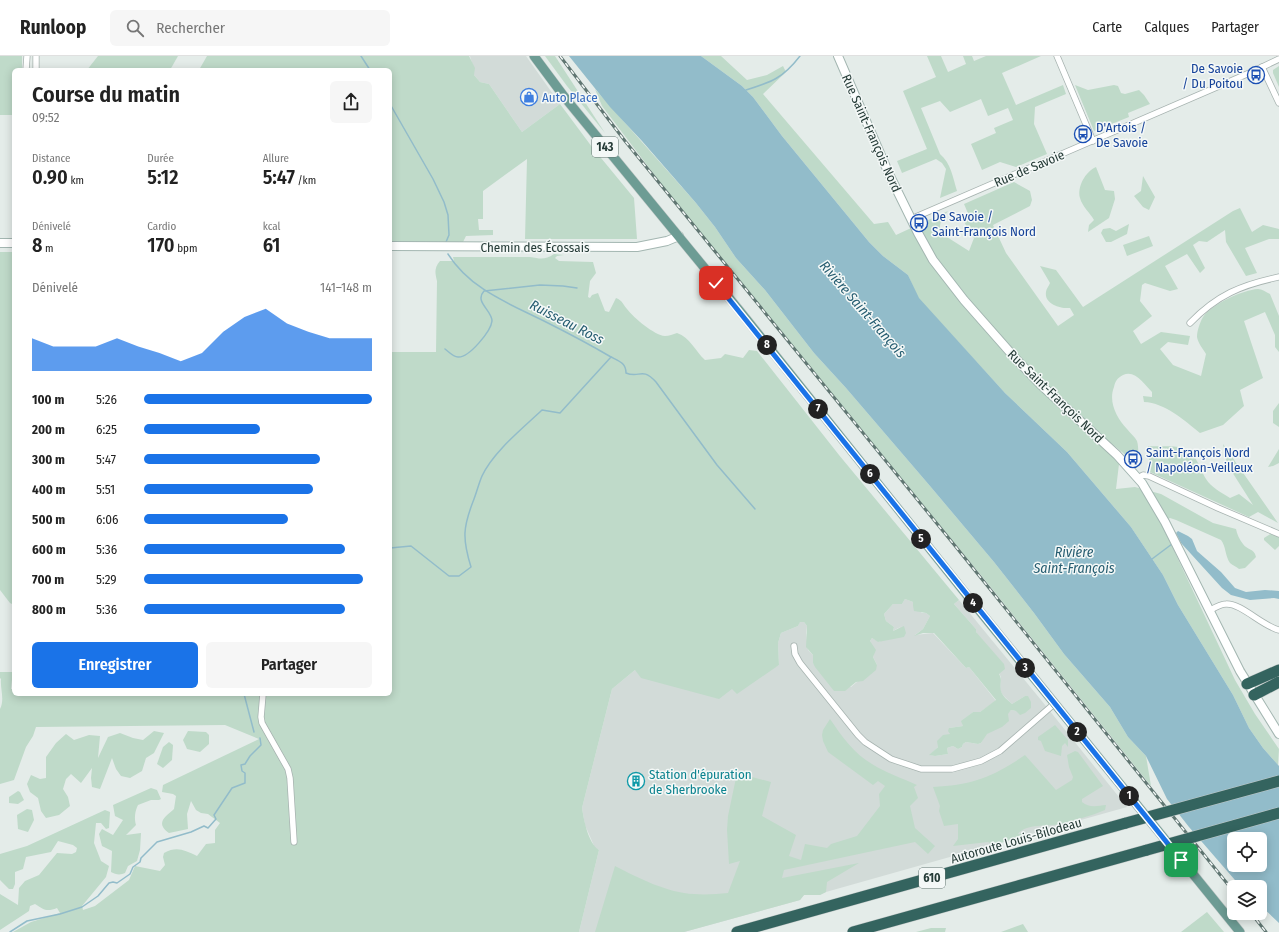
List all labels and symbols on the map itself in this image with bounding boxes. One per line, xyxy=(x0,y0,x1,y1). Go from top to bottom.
place label: De Savoie / Du Poitou xyxy=(1182,61,1243,91)
bus stop icon: De Savoie / Du Poitou xyxy=(1246,65,1266,85)
street label: Rue Saint-François Nord xyxy=(839,72,904,194)
shop icon: Auto Place xyxy=(519,87,539,107)
place label: Auto Place xyxy=(542,90,598,105)
place label: D'Artois / De Savoie xyxy=(1096,120,1148,150)
bus stop icon: D'Artois / De Savoie xyxy=(1073,124,1093,144)
road number: 143 xyxy=(592,137,618,157)
street label: Rue de Savoie xyxy=(992,147,1067,190)
place label: De Savoie / Saint-François Nord xyxy=(932,209,1036,239)
bus stop icon: De Savoie / Saint-François Nord xyxy=(909,213,929,233)
street label: Chemin des Écossais xyxy=(481,240,590,255)
water label: Rivière Saint-François xyxy=(816,257,909,361)
pin xyxy=(699,266,733,300)
water label: Ruisseau Ross xyxy=(527,297,607,348)
pin: 8 xyxy=(757,335,777,355)
street label: Rue Saint-François Nord xyxy=(1005,347,1107,446)
pin: 7 xyxy=(808,399,828,419)
place label: Saint-François Nord / Napoléon-Veilleux xyxy=(1146,445,1253,475)
bus stop icon: Saint-François Nord / Napoléon-Veilleux xyxy=(1123,449,1143,469)
pin: 6 xyxy=(860,464,880,484)
pin: 5 xyxy=(911,529,931,549)
water label: Rivière Saint-François xyxy=(1032,544,1115,577)
pin: 4 xyxy=(963,593,983,613)
pin: 3 xyxy=(1015,658,1035,678)
pin: 2 xyxy=(1067,722,1087,742)
place label: Station d'épuration de Sherbrooke xyxy=(649,767,752,797)
building icon: Station d'épuration de Sherbrooke xyxy=(626,771,646,791)
pin: 1 xyxy=(1119,786,1139,806)
street label: Autoroute Louis-Bilodeau xyxy=(949,815,1083,866)
pin xyxy=(1164,843,1198,877)
road number: 610 xyxy=(919,868,945,888)

